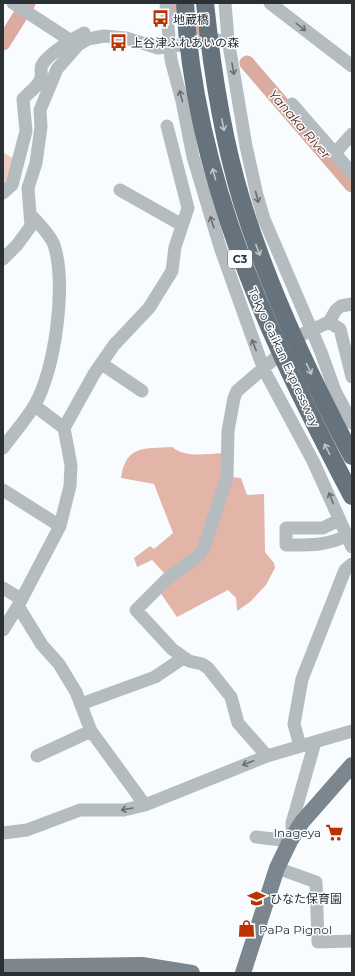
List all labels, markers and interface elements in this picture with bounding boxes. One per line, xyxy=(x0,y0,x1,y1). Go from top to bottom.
bus stop icon: 地蔵橋 xyxy=(150,9,170,29)
place label: 地蔵橋 xyxy=(173,12,209,27)
one-way arrow xyxy=(295,22,306,31)
bus stop icon: 上谷津ふれあいの森 xyxy=(108,32,128,52)
place label: 上谷津ふれあいの森 xyxy=(131,35,239,50)
one-way arrow xyxy=(229,63,237,76)
water label: Yanaka River xyxy=(266,86,335,163)
one-way arrow xyxy=(176,90,184,103)
one-way arrow xyxy=(219,118,227,131)
one-way arrow xyxy=(209,168,217,181)
one-way arrow xyxy=(254,190,262,203)
one-way arrow xyxy=(208,216,215,229)
one-way arrow xyxy=(254,243,262,255)
road number: C3 xyxy=(228,250,252,268)
street label: Tokyo Gaikan Expressway xyxy=(245,285,323,430)
one-way arrow xyxy=(250,339,258,351)
one-way arrow xyxy=(306,363,313,375)
one-way arrow xyxy=(323,443,331,455)
one-way arrow xyxy=(327,493,334,505)
one-way arrow xyxy=(242,760,254,767)
one-way arrow xyxy=(120,805,133,813)
supermarket icon: Inageya xyxy=(324,822,344,842)
place label: Inageya xyxy=(273,825,321,840)
school or university icon: ひなた保育園 xyxy=(247,888,267,908)
place label: ひなた保育園 xyxy=(270,891,342,906)
shop icon: PaPa Pignol xyxy=(236,919,256,939)
place label: PaPa Pignol xyxy=(259,922,332,937)

